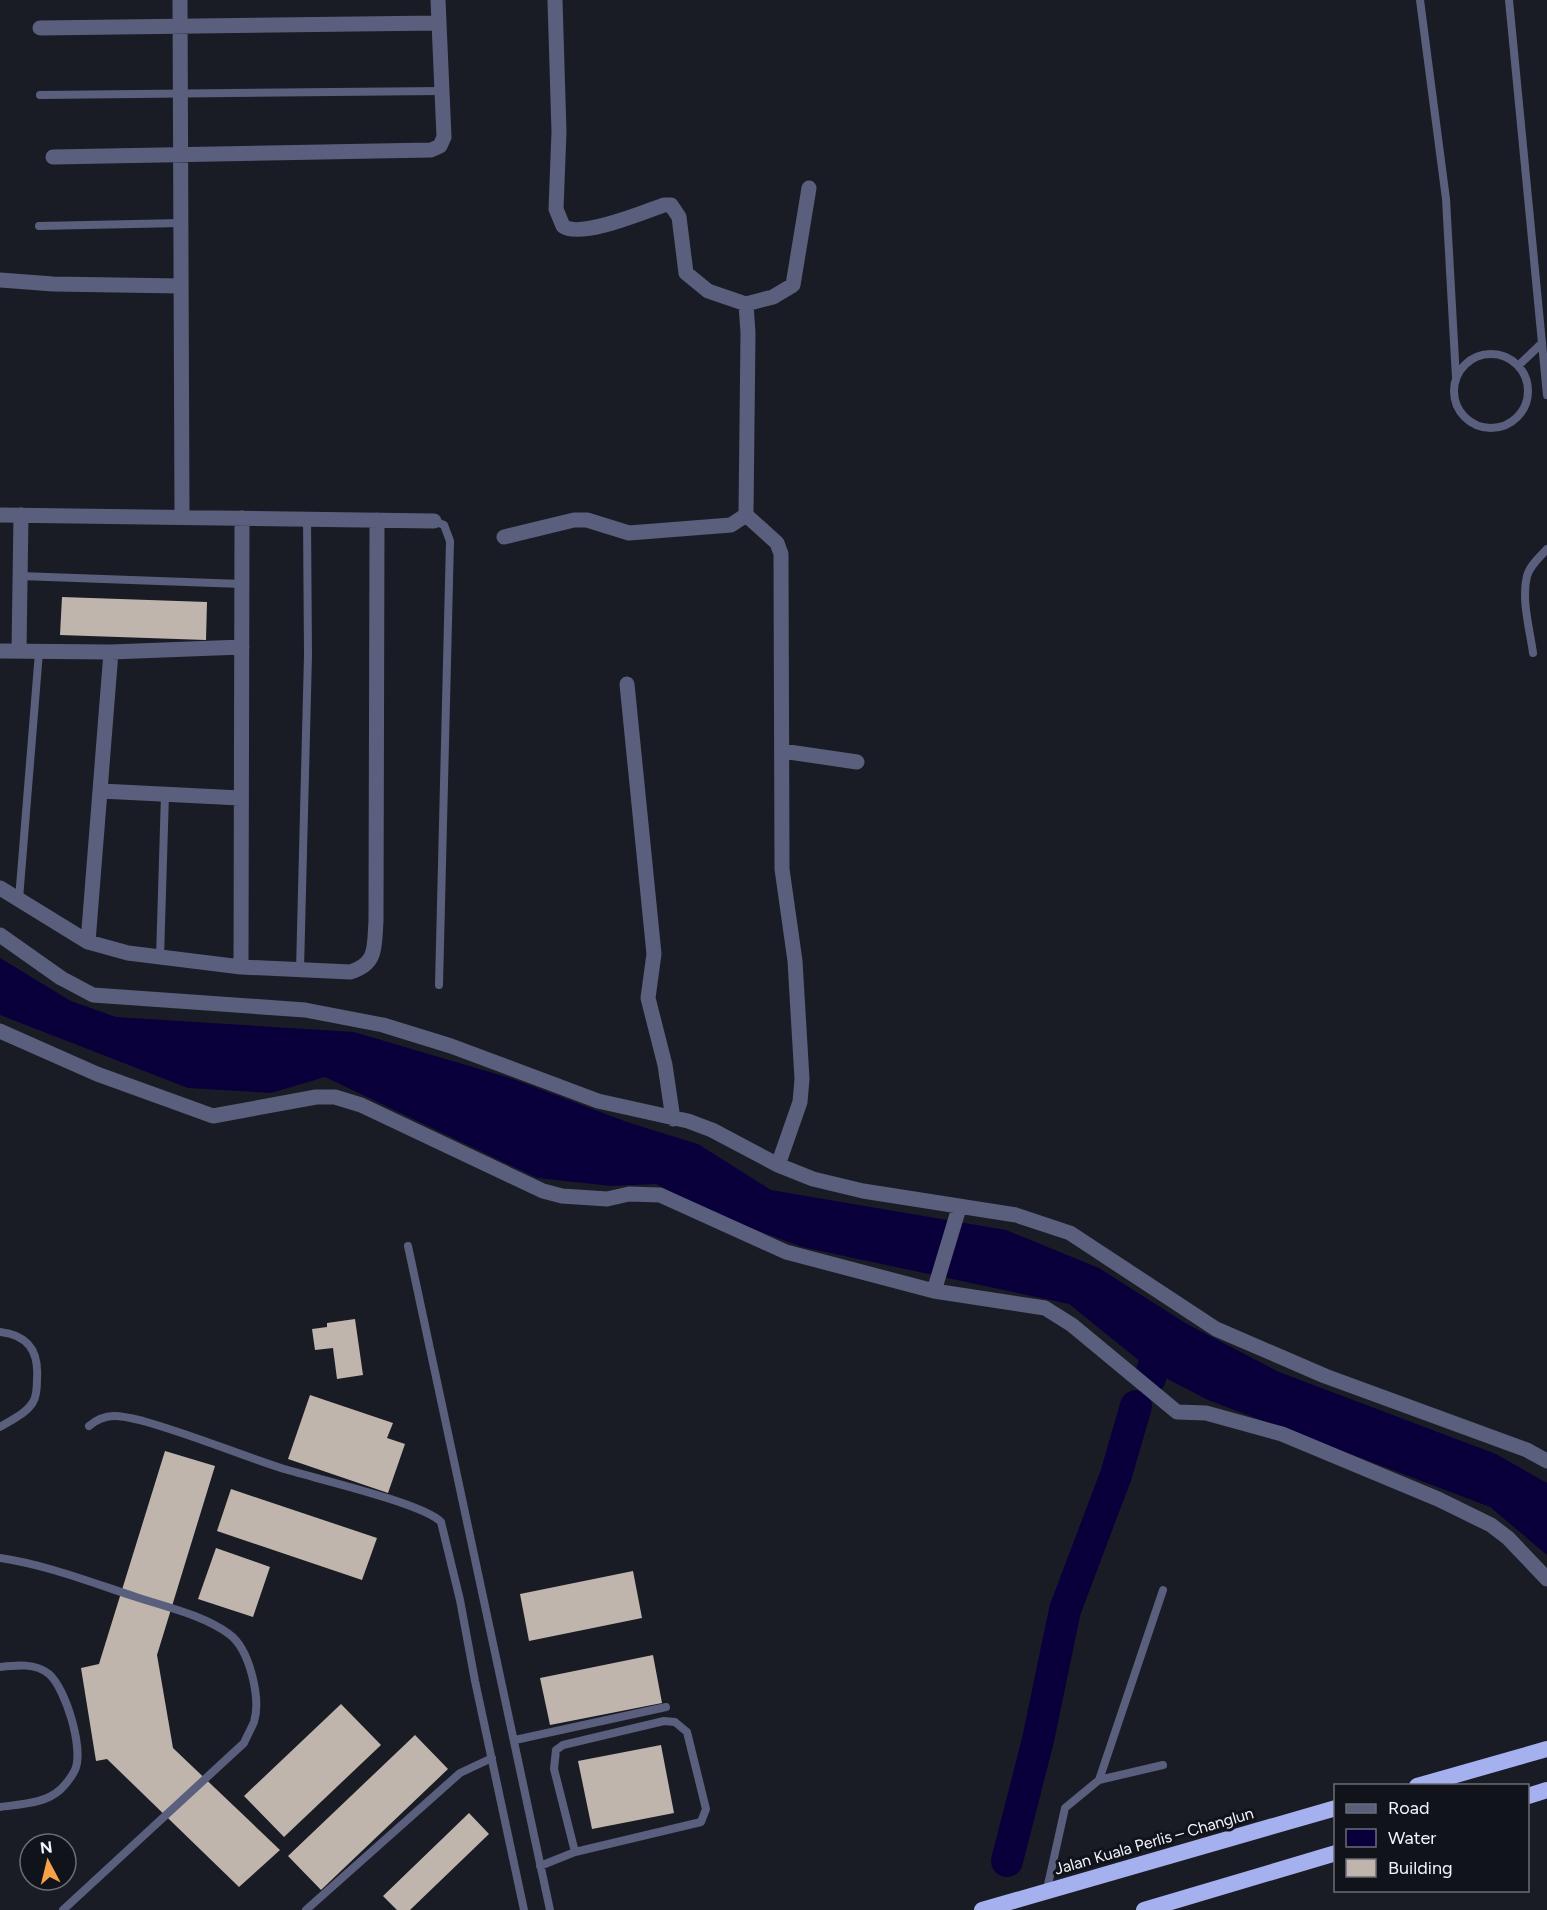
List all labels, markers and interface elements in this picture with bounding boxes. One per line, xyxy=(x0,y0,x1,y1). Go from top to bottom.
legend xyxy=(1334,1784,1529,1892)
text: Road xyxy=(1388,1797,1429,1819)
street label: Jalan Kuala Perlis – Changlun xyxy=(1052,1803,1256,1879)
text: Water xyxy=(1388,1827,1436,1849)
north arrow xyxy=(18,1832,78,1892)
text: N xyxy=(39,1837,54,1858)
text: Building xyxy=(1388,1857,1453,1879)

